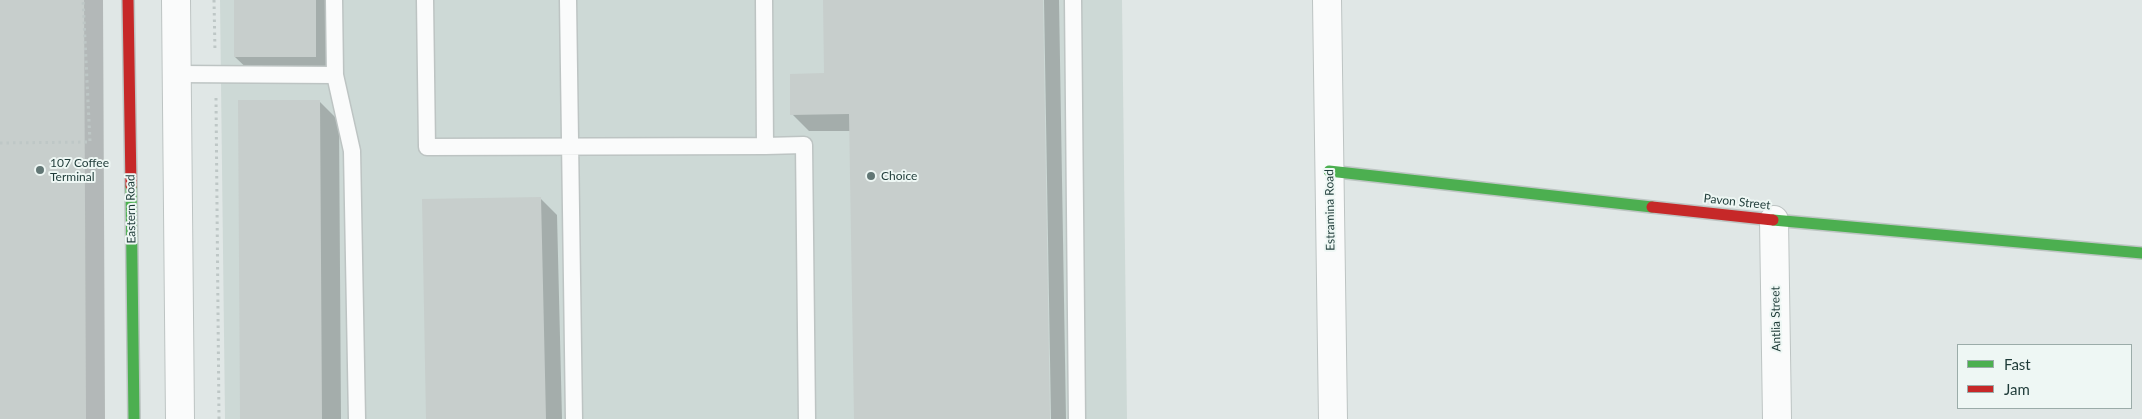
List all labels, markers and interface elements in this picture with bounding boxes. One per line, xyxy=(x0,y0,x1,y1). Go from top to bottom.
place label: 107 Coffee Terminal xyxy=(50,156,109,184)
marker: 107 Coffee Terminal xyxy=(34,164,46,176)
place label: Choice xyxy=(881,169,917,183)
street label: Estramina Road xyxy=(1322,169,1338,251)
marker: Choice xyxy=(865,170,877,182)
street label: Eastern Road xyxy=(123,174,139,244)
street label: Pavon Street xyxy=(1703,191,1771,213)
street label: Antlia Street xyxy=(1768,286,1784,352)
legend xyxy=(1957,344,2132,409)
text: Fast xyxy=(2004,355,2031,373)
text: Jam xyxy=(2004,380,2030,398)

